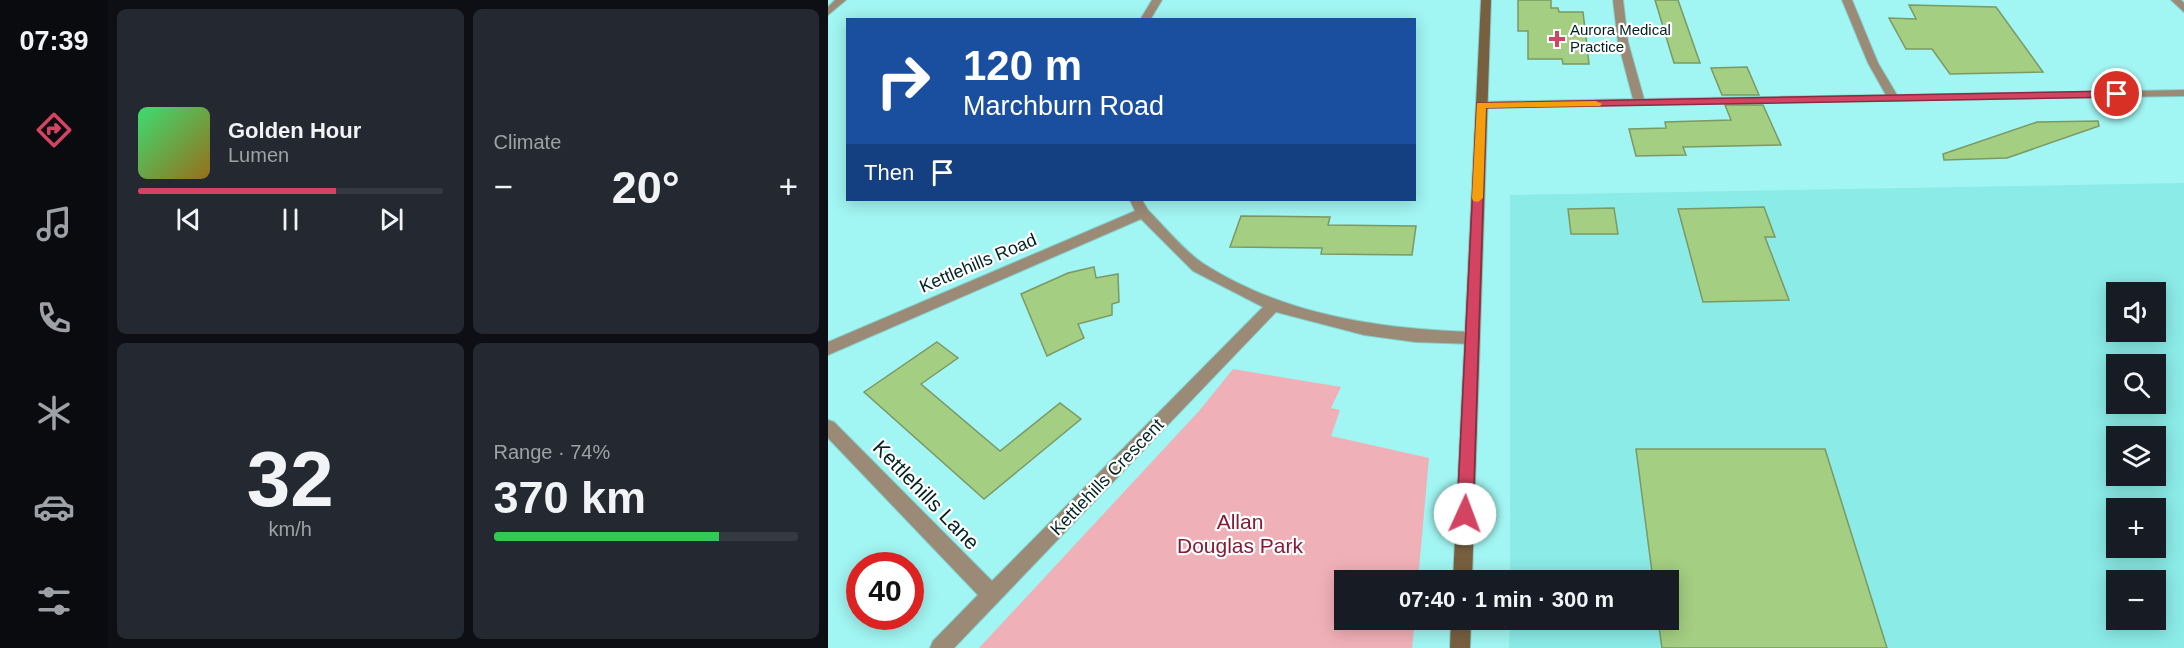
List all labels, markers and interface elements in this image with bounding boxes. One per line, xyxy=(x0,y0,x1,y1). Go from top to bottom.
place label: Aurora Medical Practice xyxy=(1570,21,1671,55)
text: 07:39 xyxy=(19,26,89,56)
marker: Aurora Medical Practice xyxy=(1548,30,1566,48)
icon: right xyxy=(864,42,942,120)
text: 120 m xyxy=(963,42,1082,89)
pin xyxy=(2091,68,2142,119)
icon: arrive xyxy=(2100,77,2133,110)
text: Marchburn Road xyxy=(963,91,1164,121)
icon: directions xyxy=(33,109,75,151)
text: Golden Hour xyxy=(228,118,361,143)
text: Climate xyxy=(494,131,561,153)
text: Lumen xyxy=(228,144,289,166)
icon: arrive xyxy=(926,156,959,189)
text: Then xyxy=(864,160,914,185)
text: 20° xyxy=(612,162,680,213)
text: − xyxy=(494,168,513,205)
text: + xyxy=(779,168,798,205)
icon: music xyxy=(33,203,75,245)
icon: previous xyxy=(172,203,205,236)
icon: pause xyxy=(274,203,307,236)
icon: next xyxy=(375,203,408,236)
street label: Kettlehills Road xyxy=(917,229,1039,297)
map controls xyxy=(2106,282,2166,630)
button: sound xyxy=(2106,282,2166,342)
icon: phone xyxy=(33,297,75,339)
button: search xyxy=(2106,354,2166,414)
icon: climate xyxy=(33,392,75,434)
street label: Kettlehills Crescent xyxy=(1046,415,1168,539)
button: layers xyxy=(2106,426,2166,486)
text: 32 xyxy=(247,435,334,523)
street label: Kettlehills Lane xyxy=(869,435,984,554)
text: Range · 74% xyxy=(494,441,610,463)
text: 370 km xyxy=(494,472,646,523)
position arrow xyxy=(1433,482,1497,546)
icon: car xyxy=(33,486,75,528)
button: + xyxy=(2106,498,2166,558)
park label: Allan Douglas Park xyxy=(1177,510,1304,557)
text: km/h xyxy=(269,518,312,540)
speed limit sign: 40 xyxy=(846,552,924,630)
button: − xyxy=(2106,570,2166,630)
icon: filters xyxy=(33,580,75,622)
text: 07:40 · 1 min · 300 m xyxy=(1399,587,1614,612)

